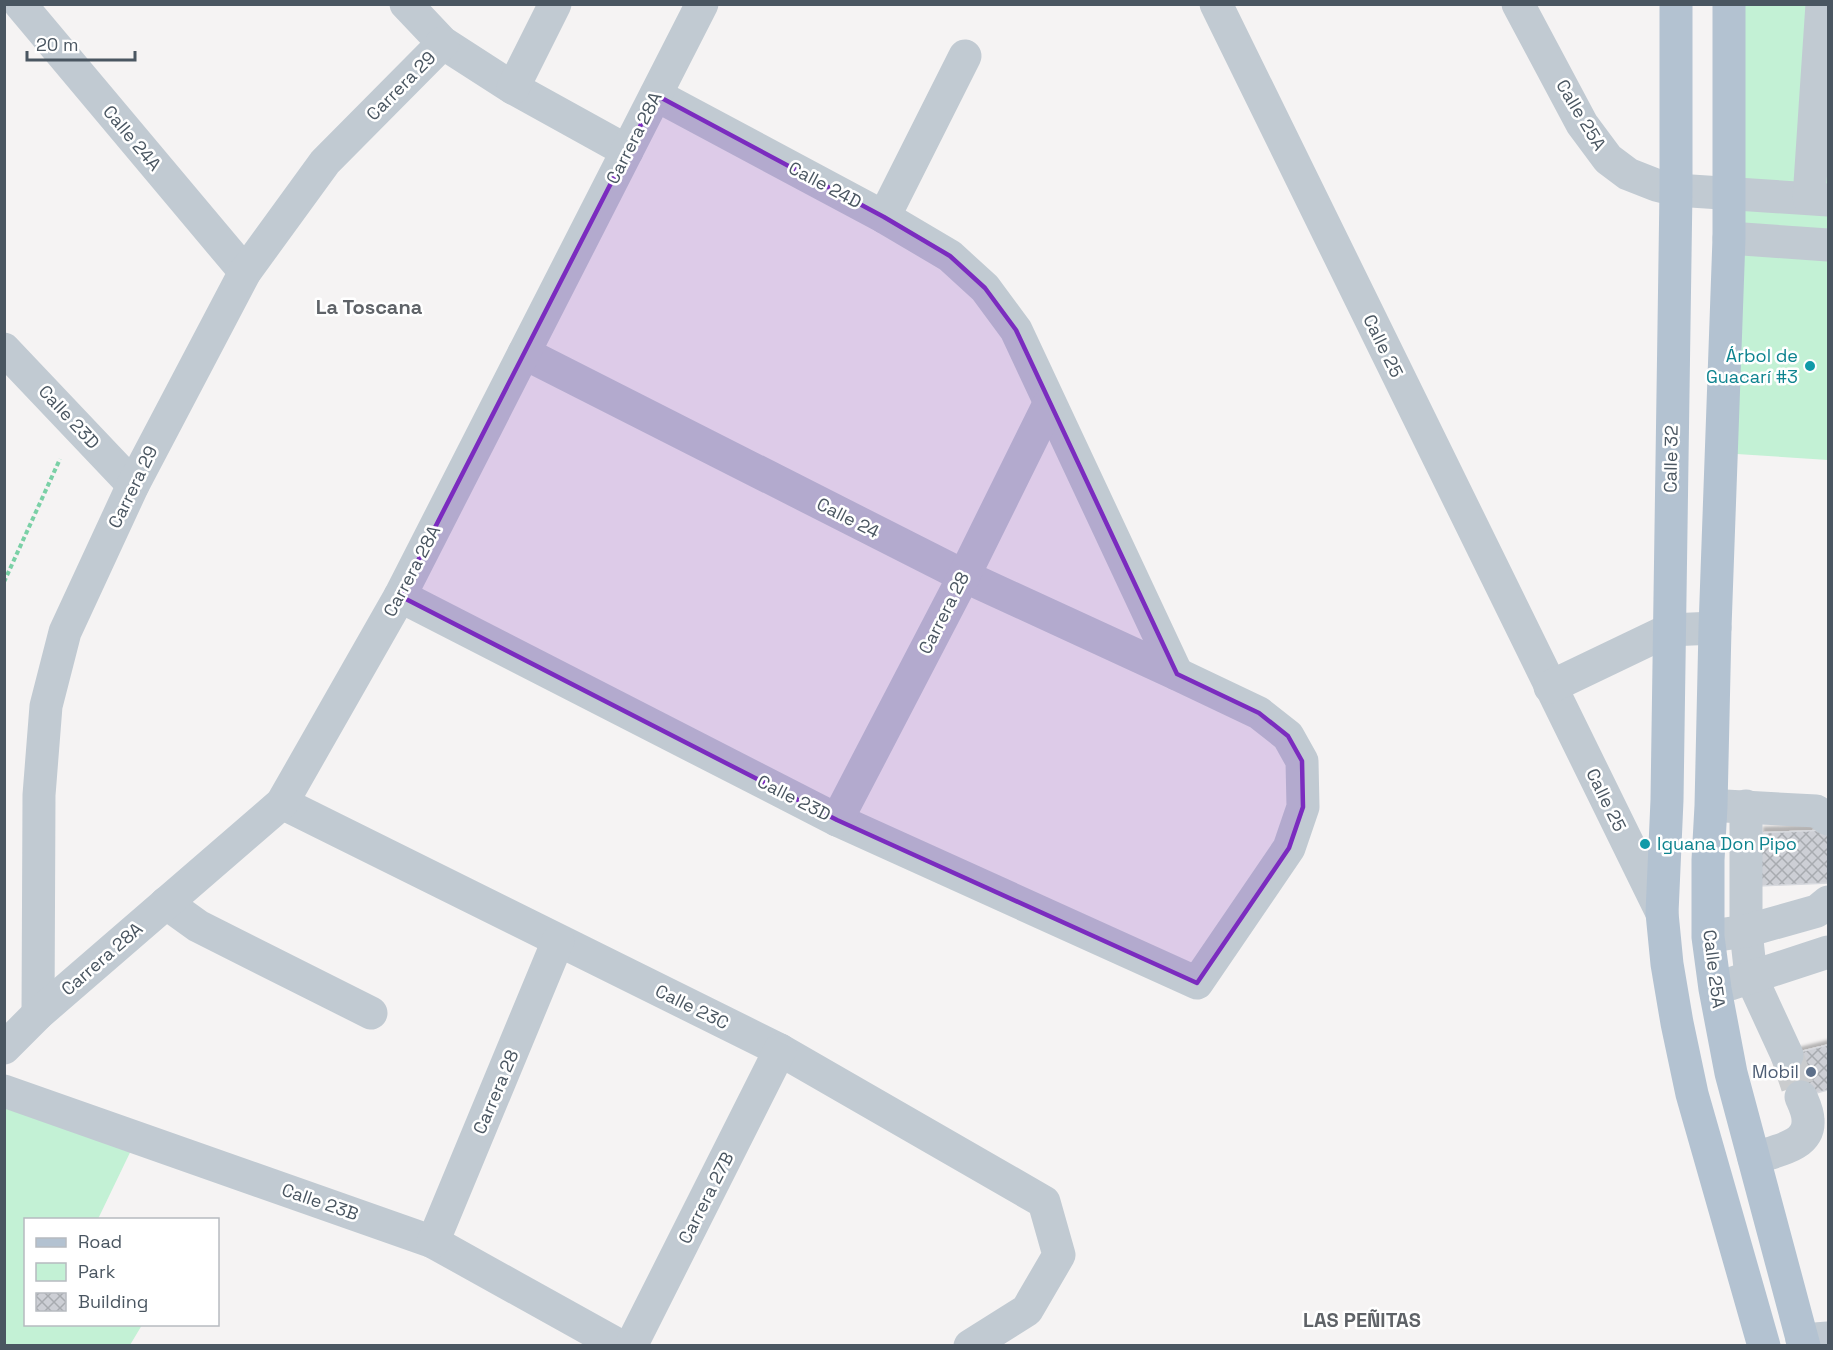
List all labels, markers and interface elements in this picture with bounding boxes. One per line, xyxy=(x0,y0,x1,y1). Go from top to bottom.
scale bar xyxy=(27,24,135,62)
text: 20 m xyxy=(36,33,79,56)
street label: Carrera 29 xyxy=(361,46,440,125)
street label: Calle 25A xyxy=(1551,75,1612,155)
street label: Carrera 28A xyxy=(600,88,667,188)
street label: Calle 24A xyxy=(98,100,167,175)
street label: Calle 24D xyxy=(785,156,866,213)
district label: La Toscana xyxy=(316,294,423,320)
street label: Calle 25 xyxy=(1358,310,1409,381)
place label: Árbol de Guacarí #3 xyxy=(1706,344,1798,388)
marker: Árbol de Guacarí #3 xyxy=(1803,359,1817,373)
street label: Calle 23D xyxy=(34,380,105,454)
street label: Calle 32 xyxy=(1658,425,1683,493)
street label: Carrera 29 xyxy=(103,442,162,532)
street label: Calle 24 xyxy=(813,492,884,543)
street label: Carrera 28A xyxy=(378,521,445,621)
street label: Carrera 28 xyxy=(913,568,974,658)
street label: Calle 25 xyxy=(1581,764,1632,835)
street label: Calle 23D xyxy=(754,769,835,826)
place label: Iguana Don Pipo xyxy=(1657,832,1797,855)
marker: Iguana Don Pipo xyxy=(1638,837,1652,851)
street label: Carrera 28A xyxy=(56,917,147,1000)
street label: Calle 25A xyxy=(1698,928,1731,1010)
street label: Calle 23C xyxy=(652,979,733,1034)
street label: Carrera 28 xyxy=(467,1046,524,1137)
place label: Mobil xyxy=(1752,1060,1799,1083)
marker: Mobil xyxy=(1804,1065,1818,1079)
street label: Carrera 27B xyxy=(673,1148,739,1248)
street label: Calle 23B xyxy=(279,1178,362,1225)
legend xyxy=(24,1218,219,1326)
text: Road xyxy=(78,1230,122,1253)
text: Park xyxy=(78,1260,116,1283)
text: Building xyxy=(78,1290,148,1313)
district label: LAS PEÑITAS xyxy=(1303,1307,1421,1333)

